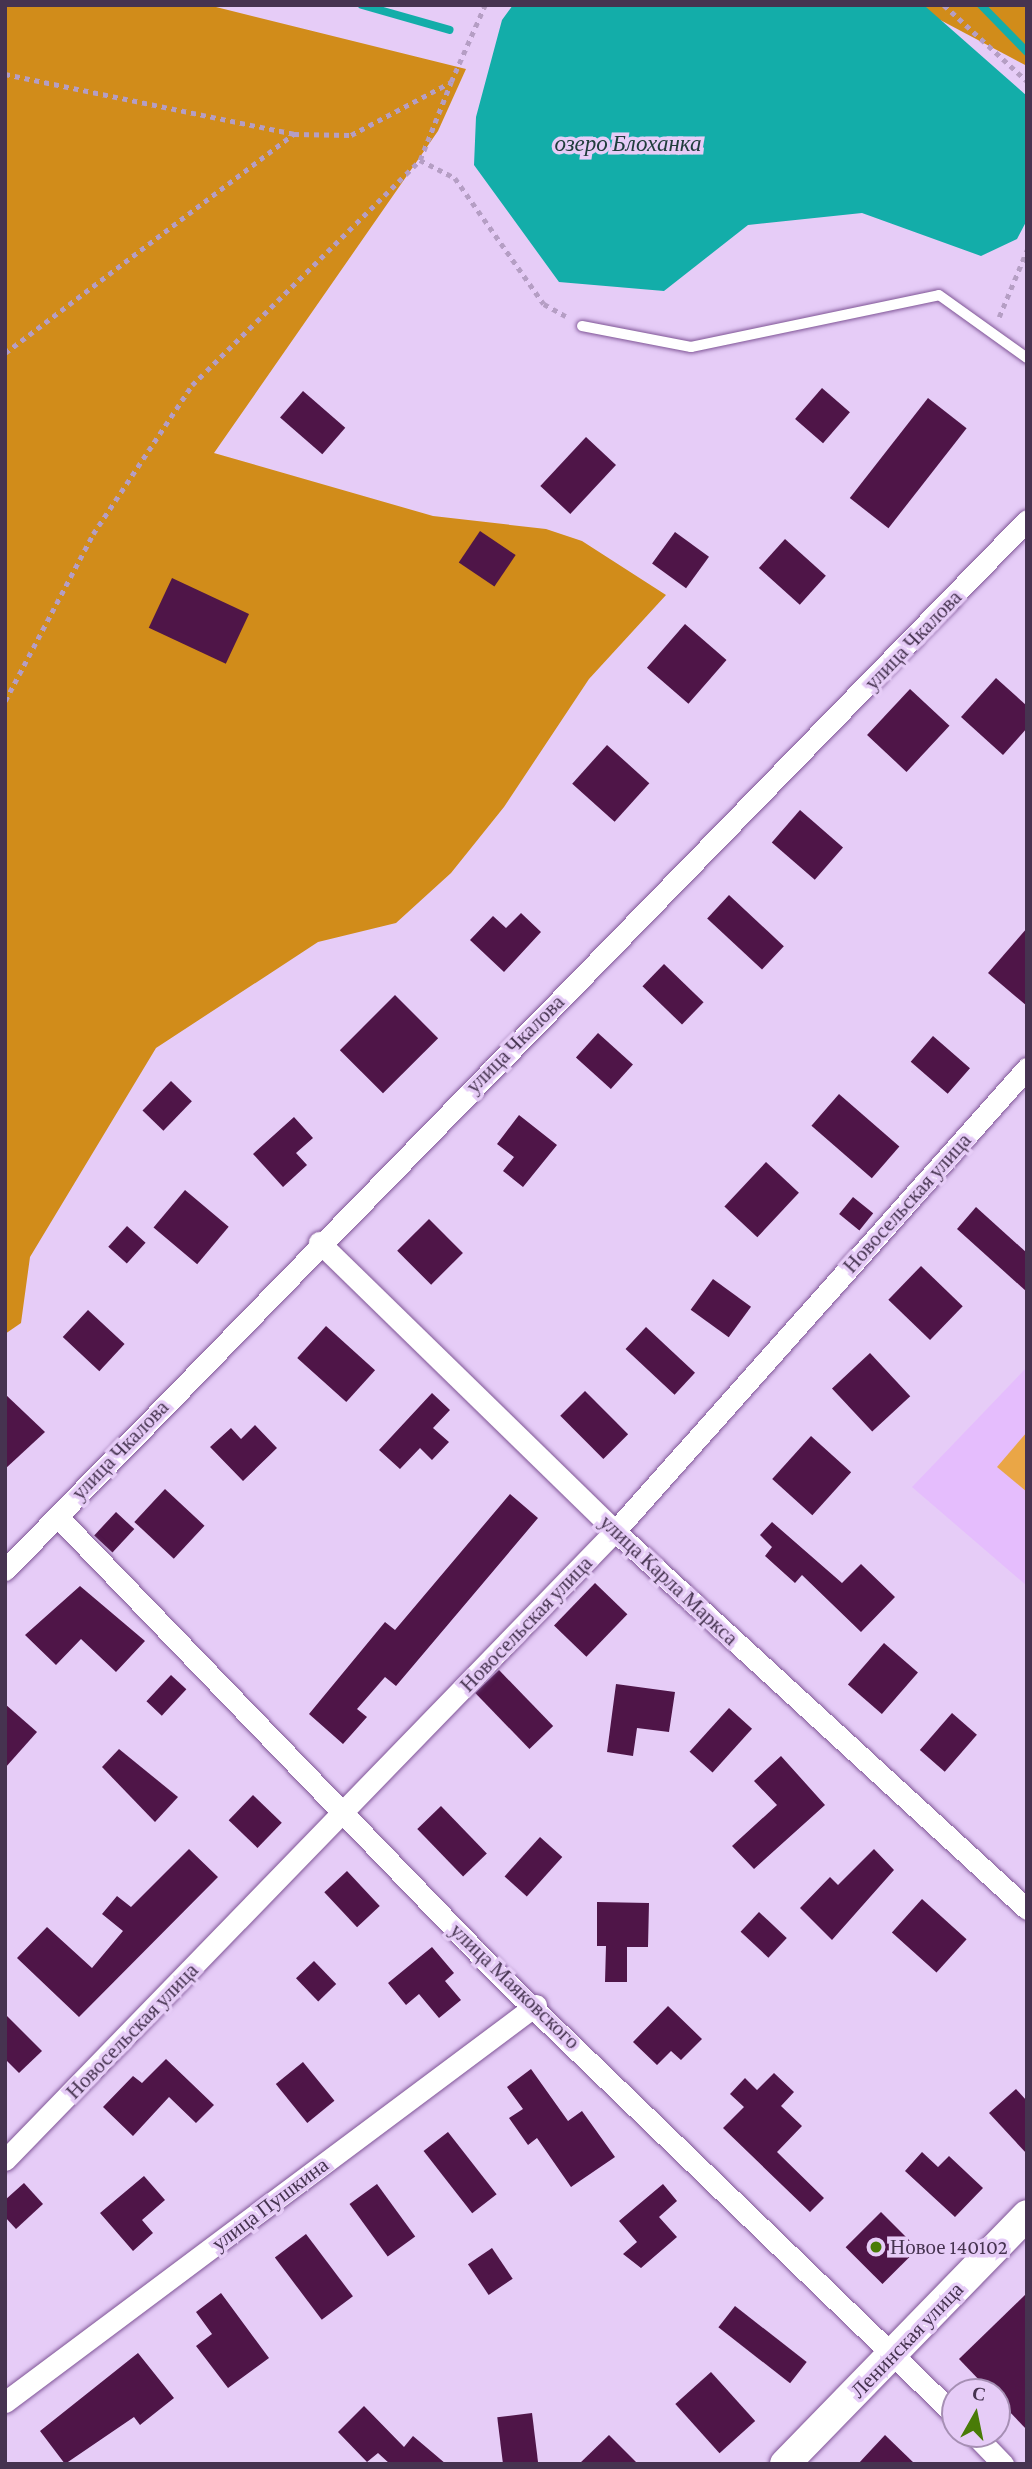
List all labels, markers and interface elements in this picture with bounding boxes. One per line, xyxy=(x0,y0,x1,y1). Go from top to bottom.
water label: озеро Блоханка xyxy=(554,129,702,157)
street label: улица Чкалова xyxy=(859,585,967,695)
street label: улица Чкалова xyxy=(461,990,569,1098)
street label: Новосельская улица xyxy=(838,1128,976,1278)
street label: улица Чкалова xyxy=(66,1395,174,1505)
street label: улица Карла Маркса xyxy=(595,1509,743,1651)
street label: Новосельская улица xyxy=(455,1551,597,1697)
street label: улица Маяковского xyxy=(445,1918,585,2054)
street label: Новосельская улица xyxy=(61,1958,203,2104)
street label: улица Пушкина xyxy=(207,2152,333,2256)
place label: Новое 140102 xyxy=(890,2234,1008,2260)
marker: Новое 140102 xyxy=(868,2239,884,2255)
street label: Ленинская улица xyxy=(845,2277,969,2403)
north arrow xyxy=(941,2378,1011,2448)
text: С xyxy=(971,2382,987,2405)

